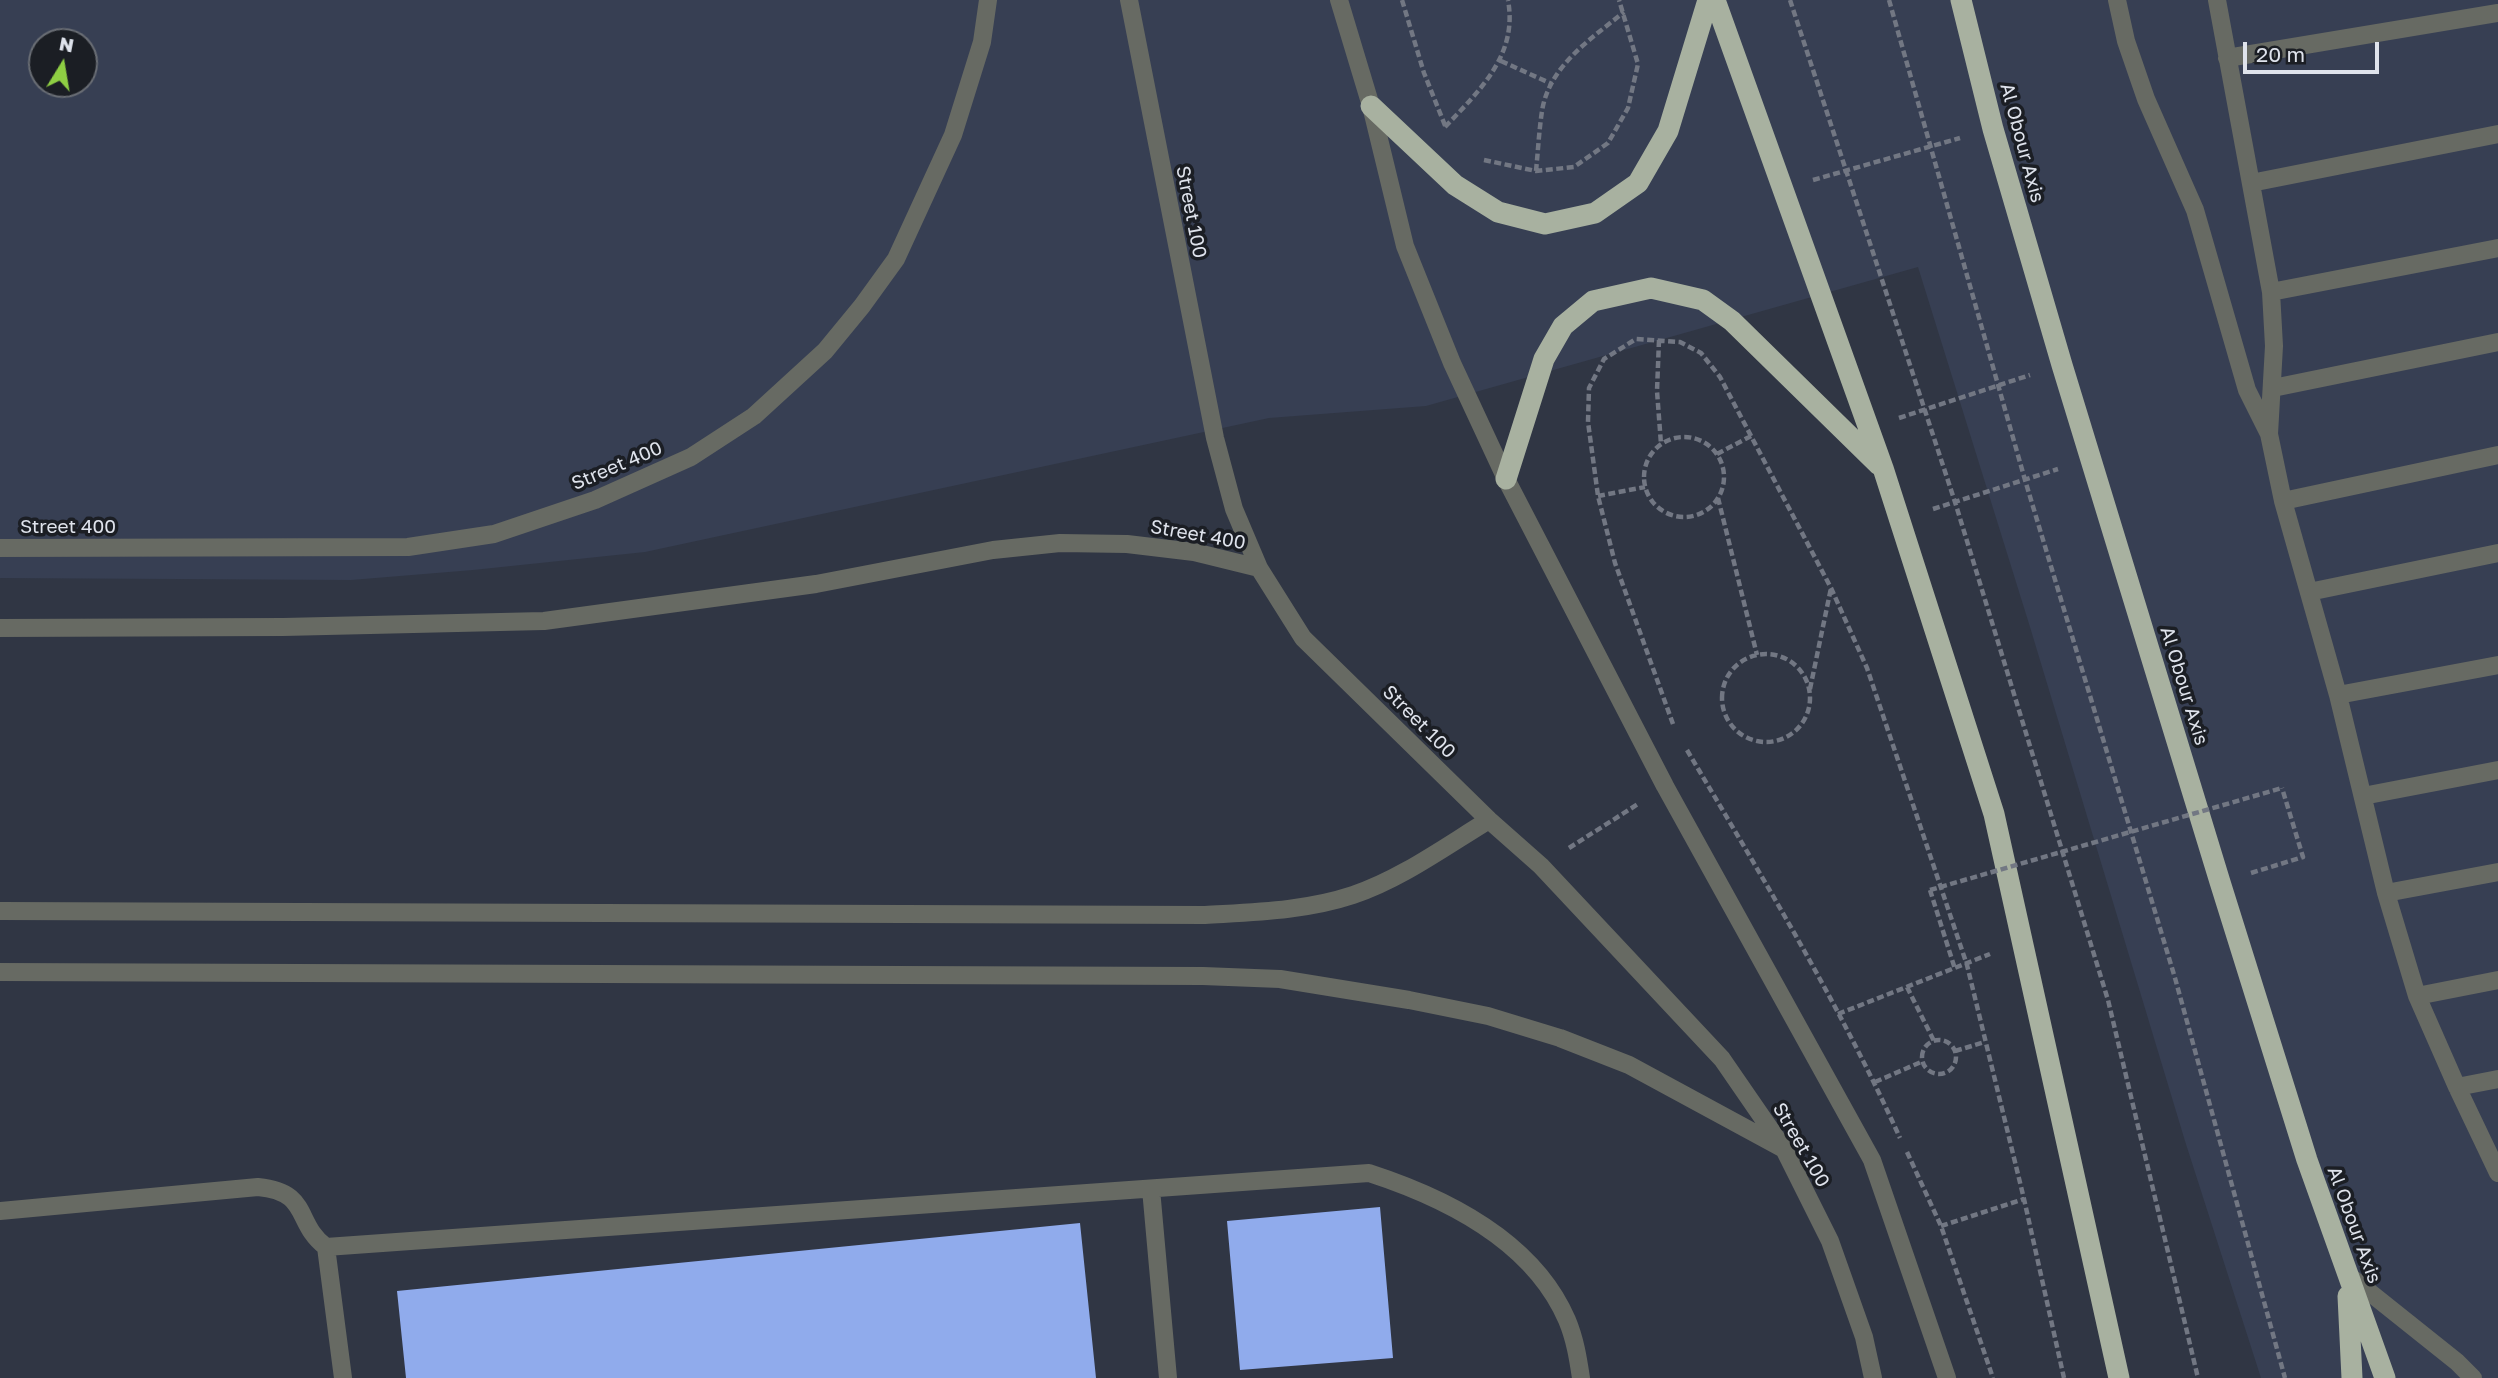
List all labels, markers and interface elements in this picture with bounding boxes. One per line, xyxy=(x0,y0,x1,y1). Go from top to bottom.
north arrow xyxy=(28,28,98,98)
scale bar xyxy=(2246,28,2382,72)
text: N xyxy=(57,31,76,57)
text: 20 m xyxy=(2256,41,2305,67)
street label: Al Obour Axis xyxy=(1995,81,2049,205)
street label: Street 100 xyxy=(1171,164,1211,260)
street label: Street 400 xyxy=(568,437,666,495)
street label: Street 400 xyxy=(1149,515,1247,555)
street label: Street 400 xyxy=(20,516,116,538)
street label: Al Obour Axis xyxy=(2155,624,2213,748)
street label: Street 100 xyxy=(1378,681,1460,763)
street label: Street 100 xyxy=(1768,1099,1834,1191)
street label: Al Obour Axis xyxy=(2322,1163,2386,1287)

